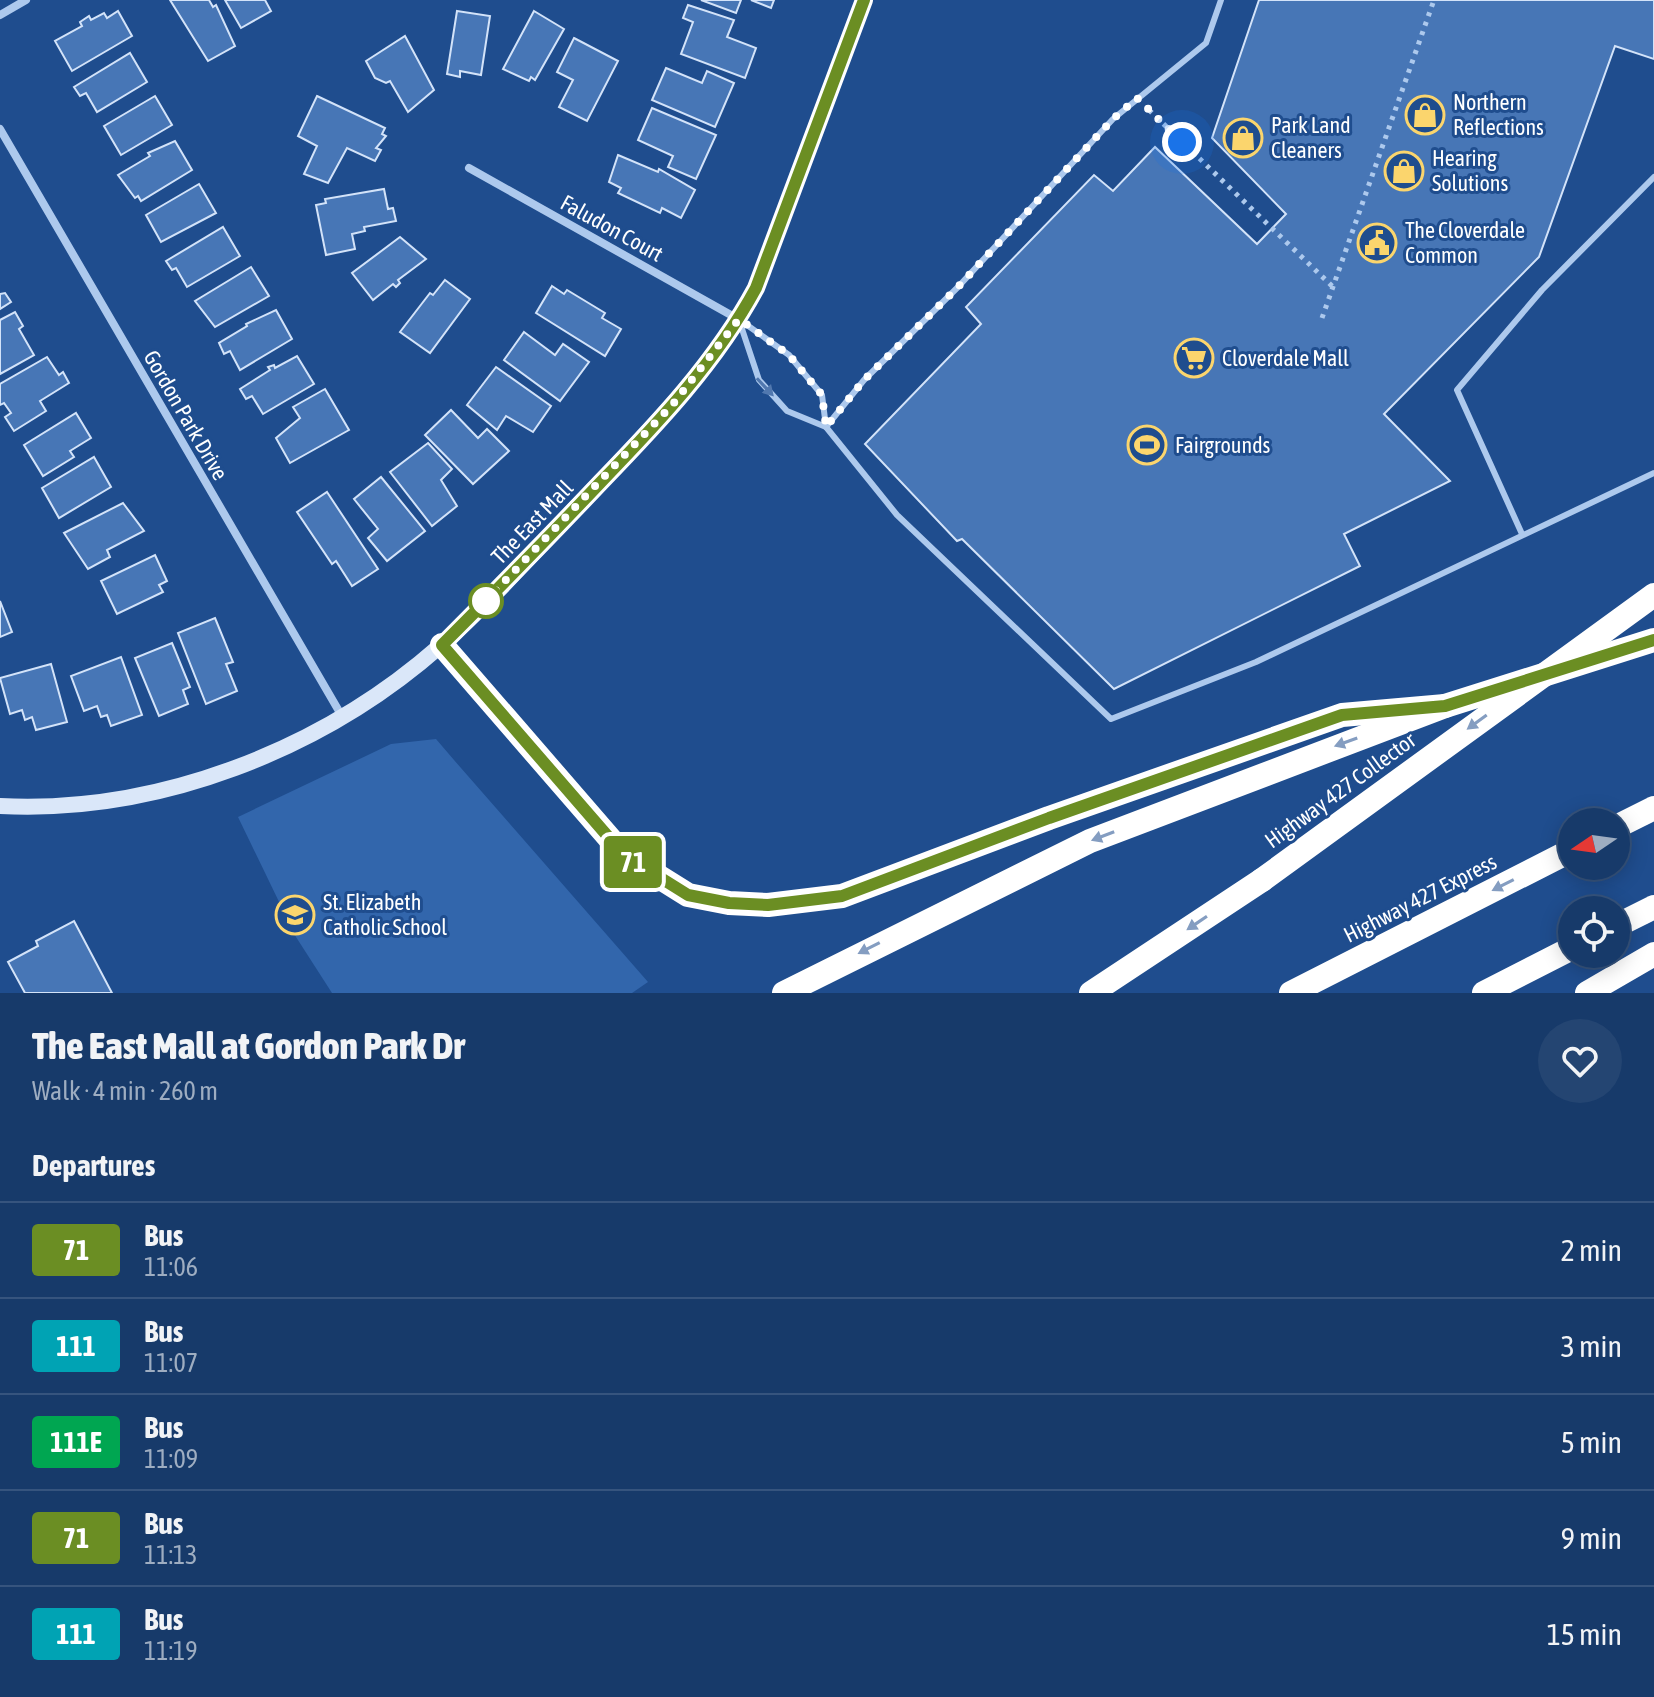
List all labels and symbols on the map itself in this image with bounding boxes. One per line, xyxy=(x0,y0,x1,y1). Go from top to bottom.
place label: Northern Reflections xyxy=(1453,89,1544,140)
shop icon: Northern Reflections xyxy=(1404,94,1446,136)
place label: Park Land Cleaners xyxy=(1271,112,1351,163)
shop icon: Park Land Cleaners xyxy=(1222,117,1264,159)
your location xyxy=(1162,122,1202,162)
place label: Hearing Solutions xyxy=(1432,145,1508,196)
shop icon: Hearing Solutions xyxy=(1383,150,1425,192)
street label: Faludon Court xyxy=(556,189,668,267)
place label: The Cloverdale Common xyxy=(1405,217,1525,268)
public building icon: The Cloverdale Common xyxy=(1356,222,1398,264)
supermarket icon: Cloverdale Mall xyxy=(1173,337,1215,379)
place label: Cloverdale Mall xyxy=(1222,345,1349,371)
street label: Gordon Park Drive xyxy=(138,346,234,484)
one-way arrow xyxy=(756,377,774,396)
sports icon: Fairgrounds xyxy=(1126,424,1168,466)
place label: Fairgrounds xyxy=(1175,432,1271,458)
street label: The East Mall xyxy=(486,475,578,569)
unlabelled marker xyxy=(469,584,503,618)
one-way arrow xyxy=(1467,714,1487,730)
street label: Highway 427 Collector xyxy=(1260,726,1421,853)
one-way arrow xyxy=(1333,736,1357,749)
north arrow xyxy=(1558,808,1630,880)
one-way arrow xyxy=(1091,830,1115,843)
line badge: 71 xyxy=(597,836,669,888)
street label: Highway 427 Express xyxy=(1339,848,1501,948)
one-way arrow xyxy=(1491,878,1514,892)
place label: St. Elizabeth Catholic School xyxy=(323,889,447,940)
school or university icon: St. Elizabeth Catholic School xyxy=(274,894,316,936)
one-way arrow xyxy=(1186,915,1208,930)
one-way arrow xyxy=(857,942,880,955)

